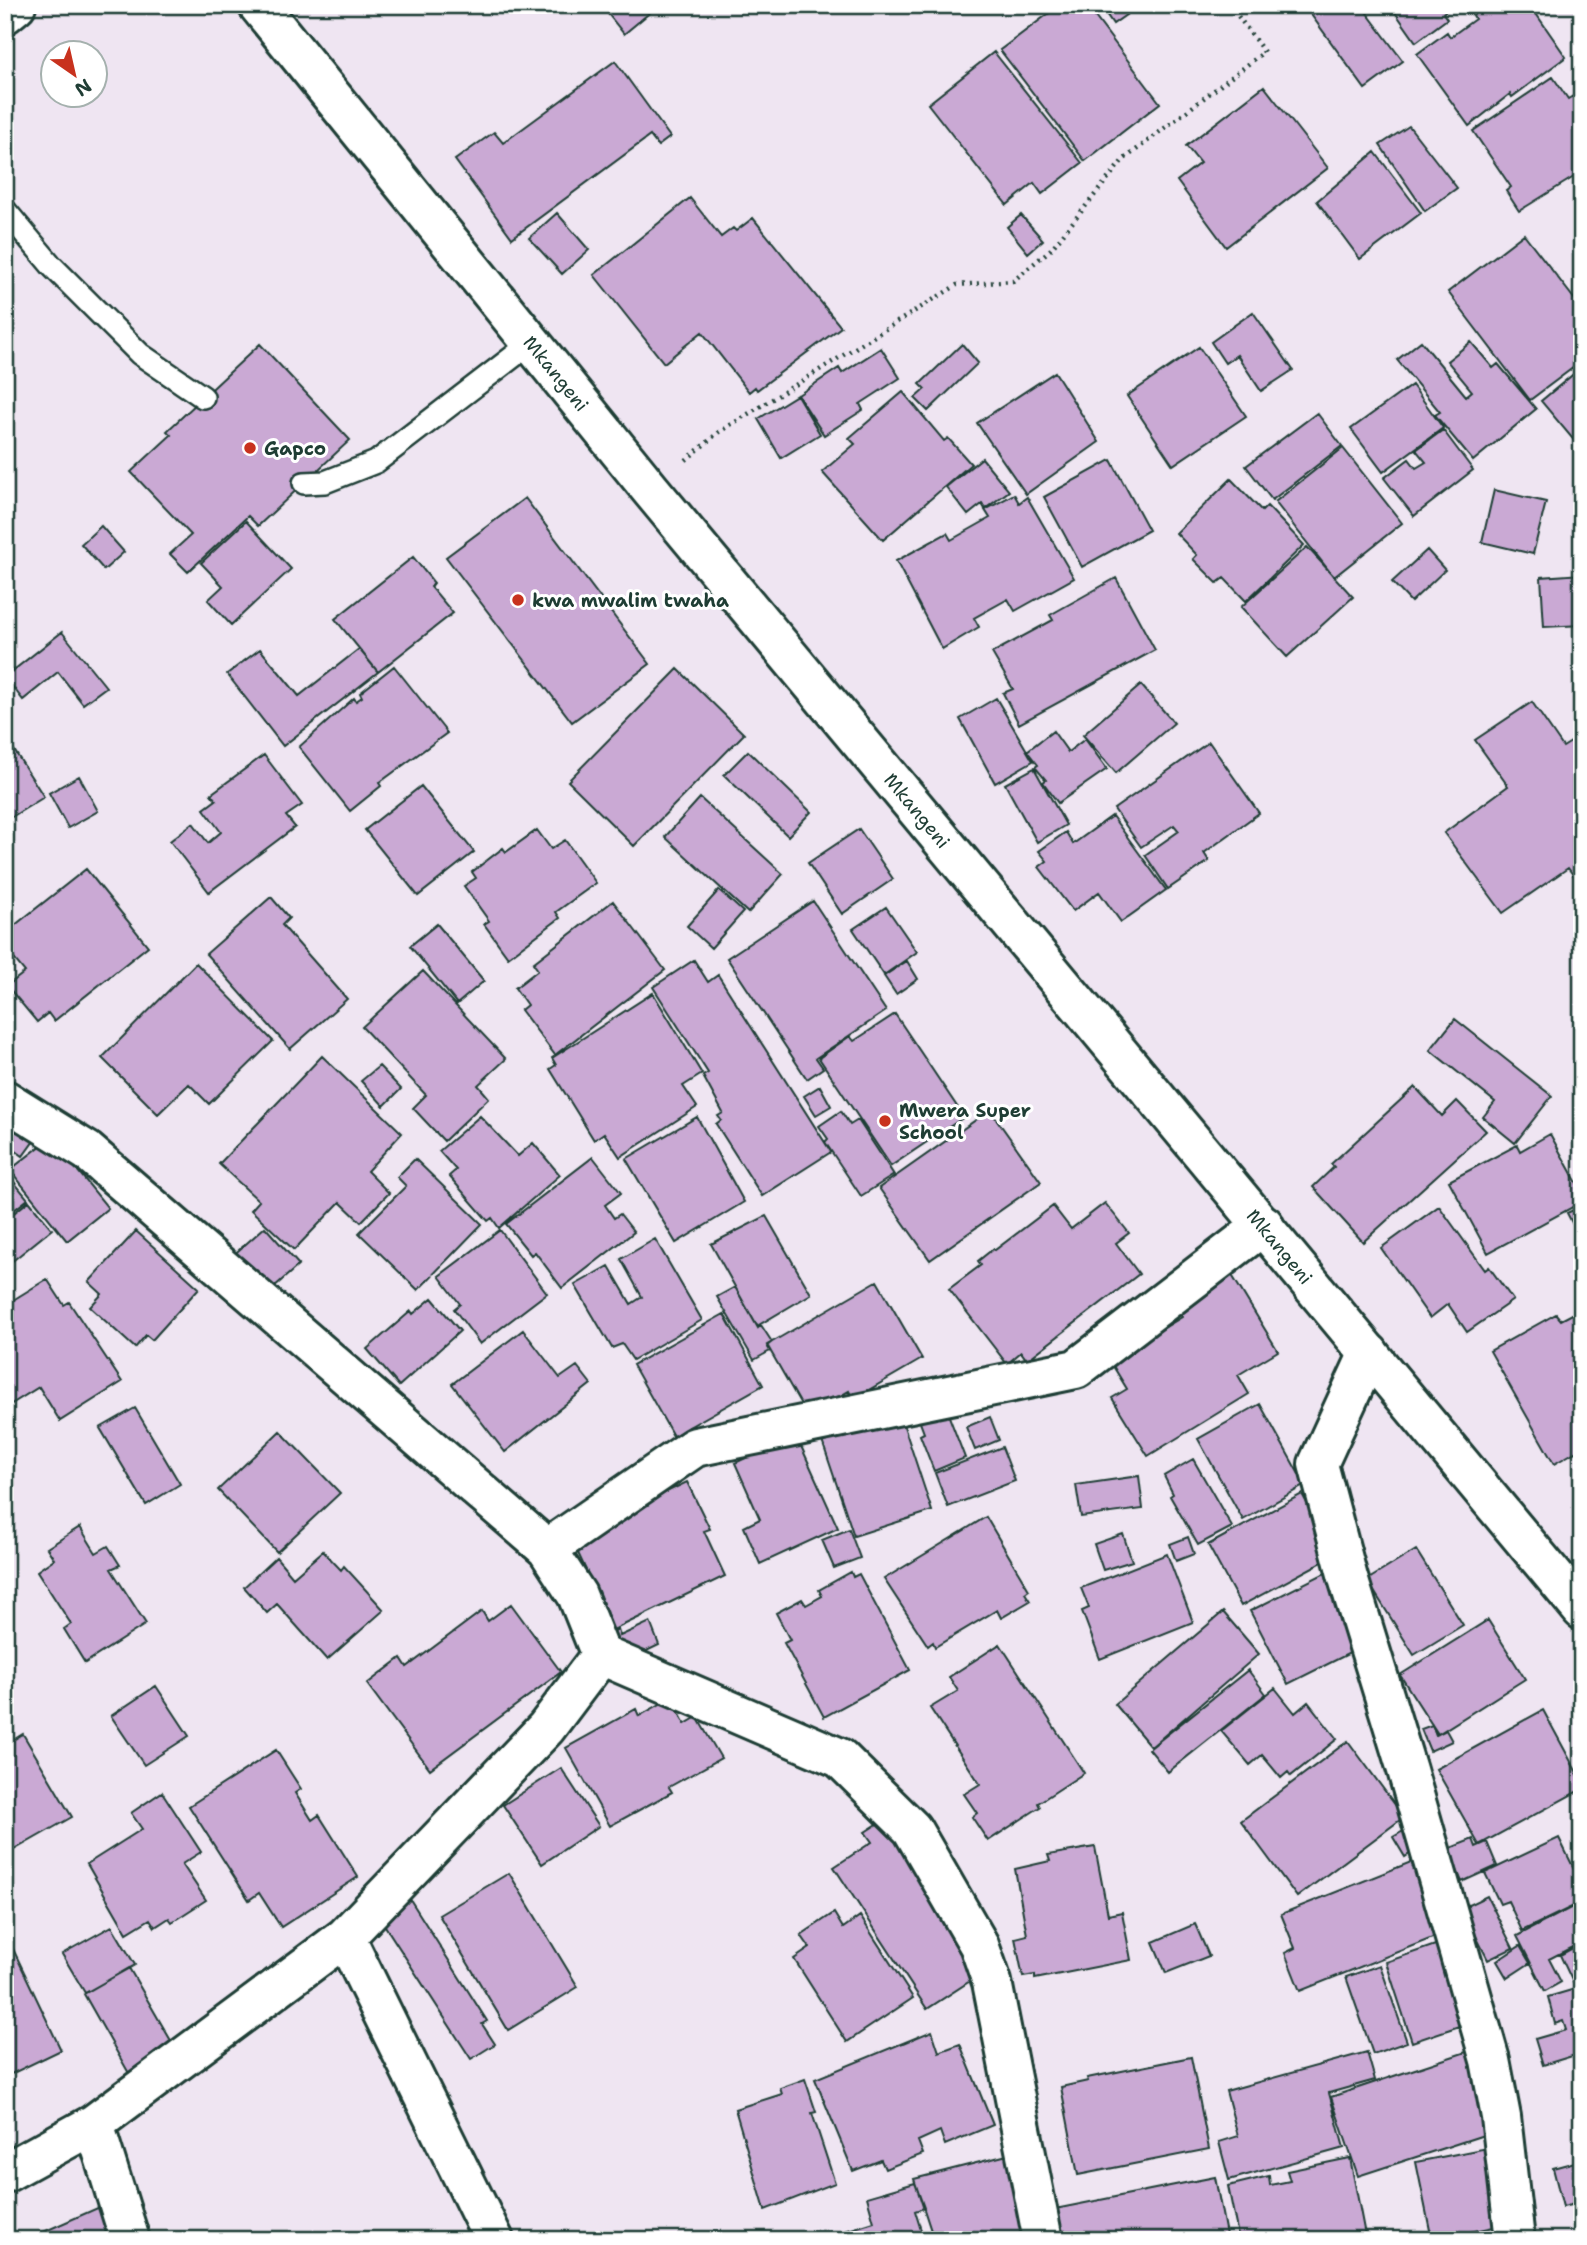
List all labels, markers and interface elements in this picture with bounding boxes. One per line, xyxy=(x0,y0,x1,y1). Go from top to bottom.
north arrow xyxy=(38,38,108,108)
text: N xyxy=(70,73,96,102)
street label: Mkangeni xyxy=(518,330,595,417)
place label: Gapco xyxy=(264,436,326,461)
marker: Gapco xyxy=(242,440,258,456)
place label: kwa mwalim twaha xyxy=(532,588,729,613)
marker: kwa mwalim twaha xyxy=(510,592,526,608)
street label: Mkangeni xyxy=(879,768,956,853)
place label: Mwera Super School xyxy=(899,1098,1031,1145)
marker: Mwera Super School xyxy=(877,1113,893,1129)
street label: Mkangeni xyxy=(1241,1204,1318,1289)

